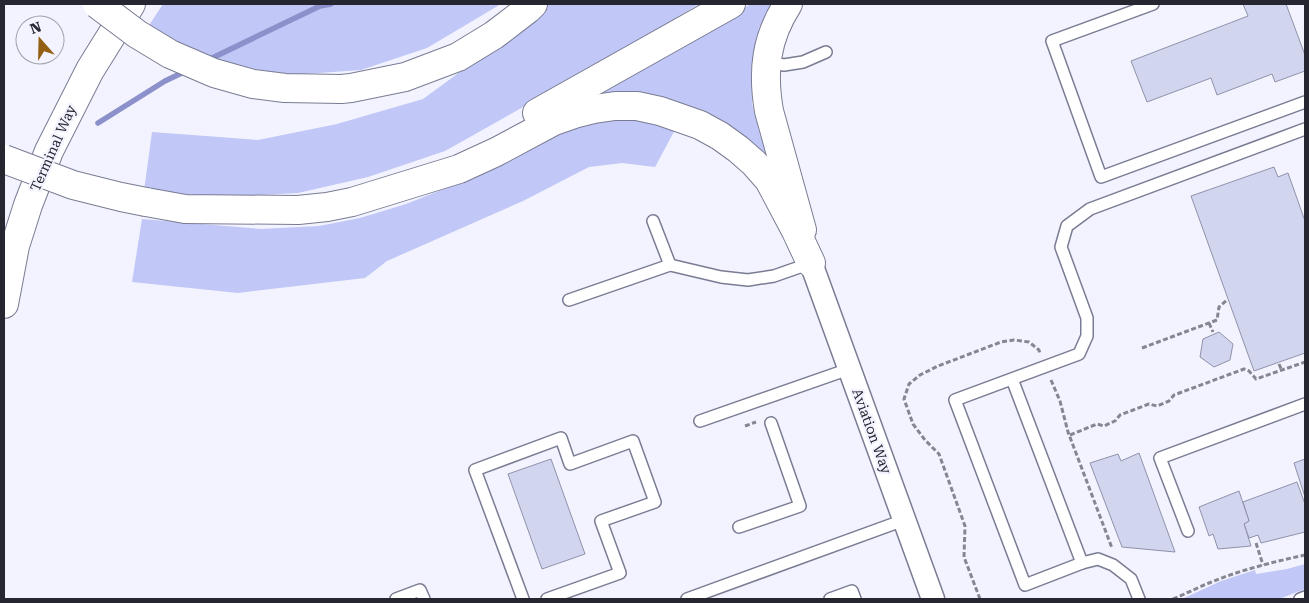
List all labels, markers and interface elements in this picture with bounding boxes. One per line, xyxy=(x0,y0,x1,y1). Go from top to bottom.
north arrow xyxy=(15,15,65,65)
text: N xyxy=(28,18,44,37)
street label: Terminal Way xyxy=(27,102,79,194)
street label: Aviation Way xyxy=(849,386,895,476)

